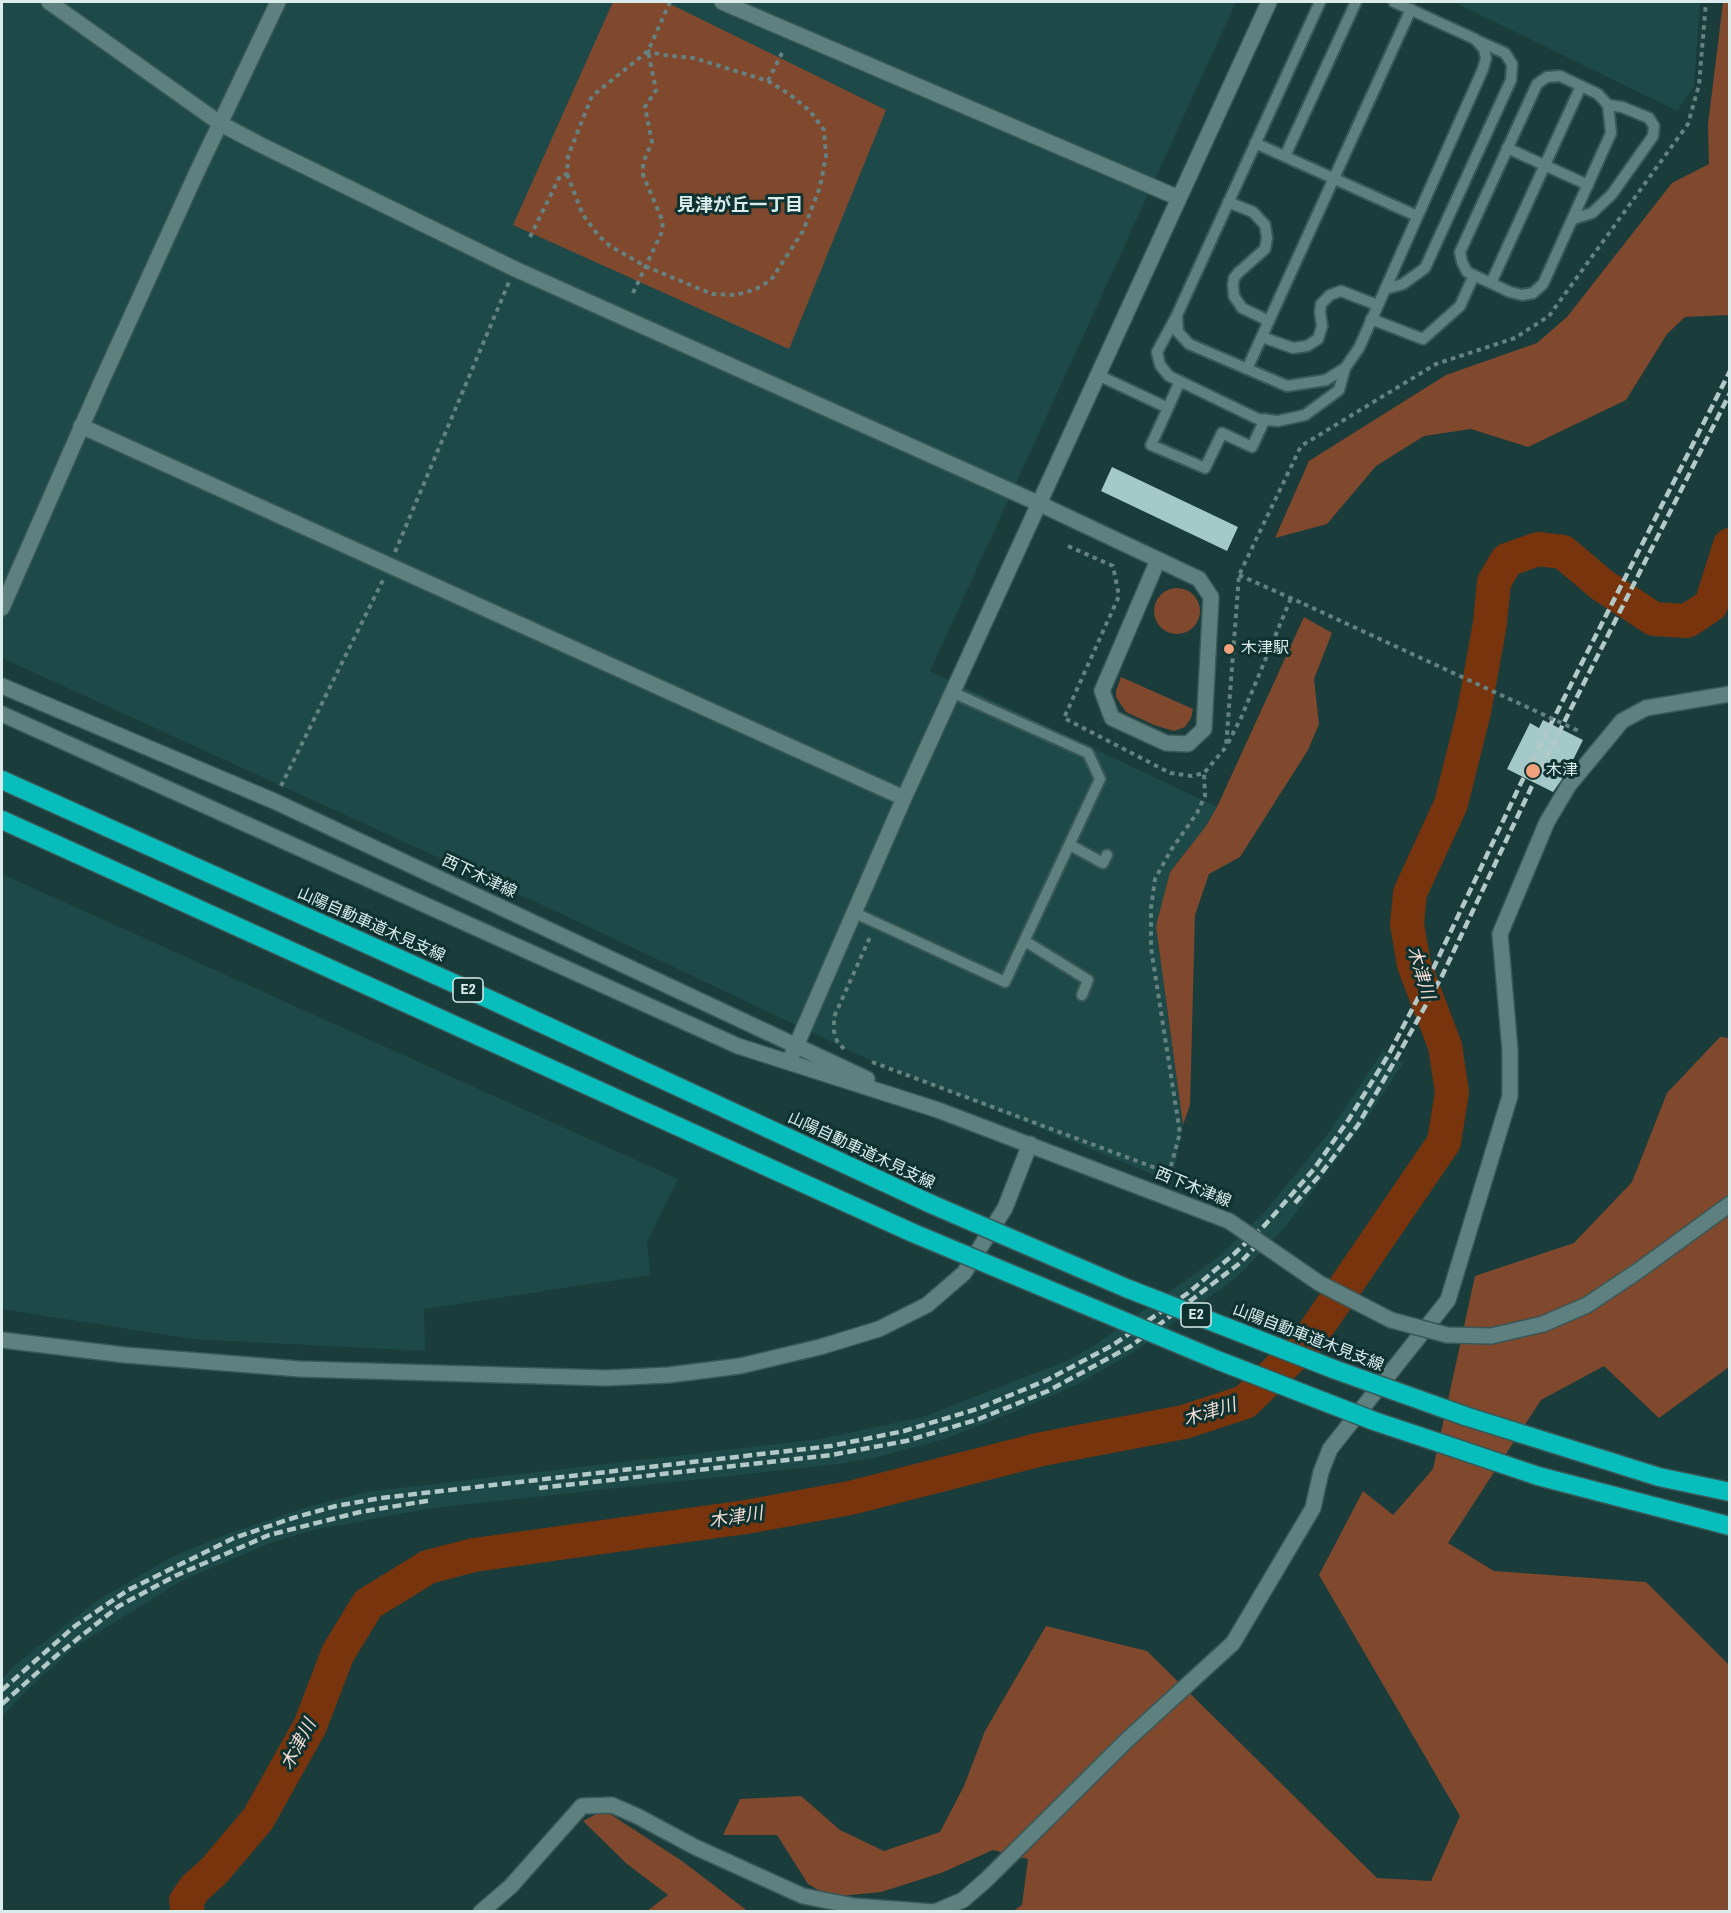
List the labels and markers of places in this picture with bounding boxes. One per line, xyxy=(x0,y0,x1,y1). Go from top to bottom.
place label: 木津駅 xyxy=(1241,639,1289,659)
marker: 木津駅 xyxy=(1222,642,1236,656)
place label: 木津 xyxy=(1546,761,1578,781)
marker: 木津 xyxy=(1524,762,1542,780)

